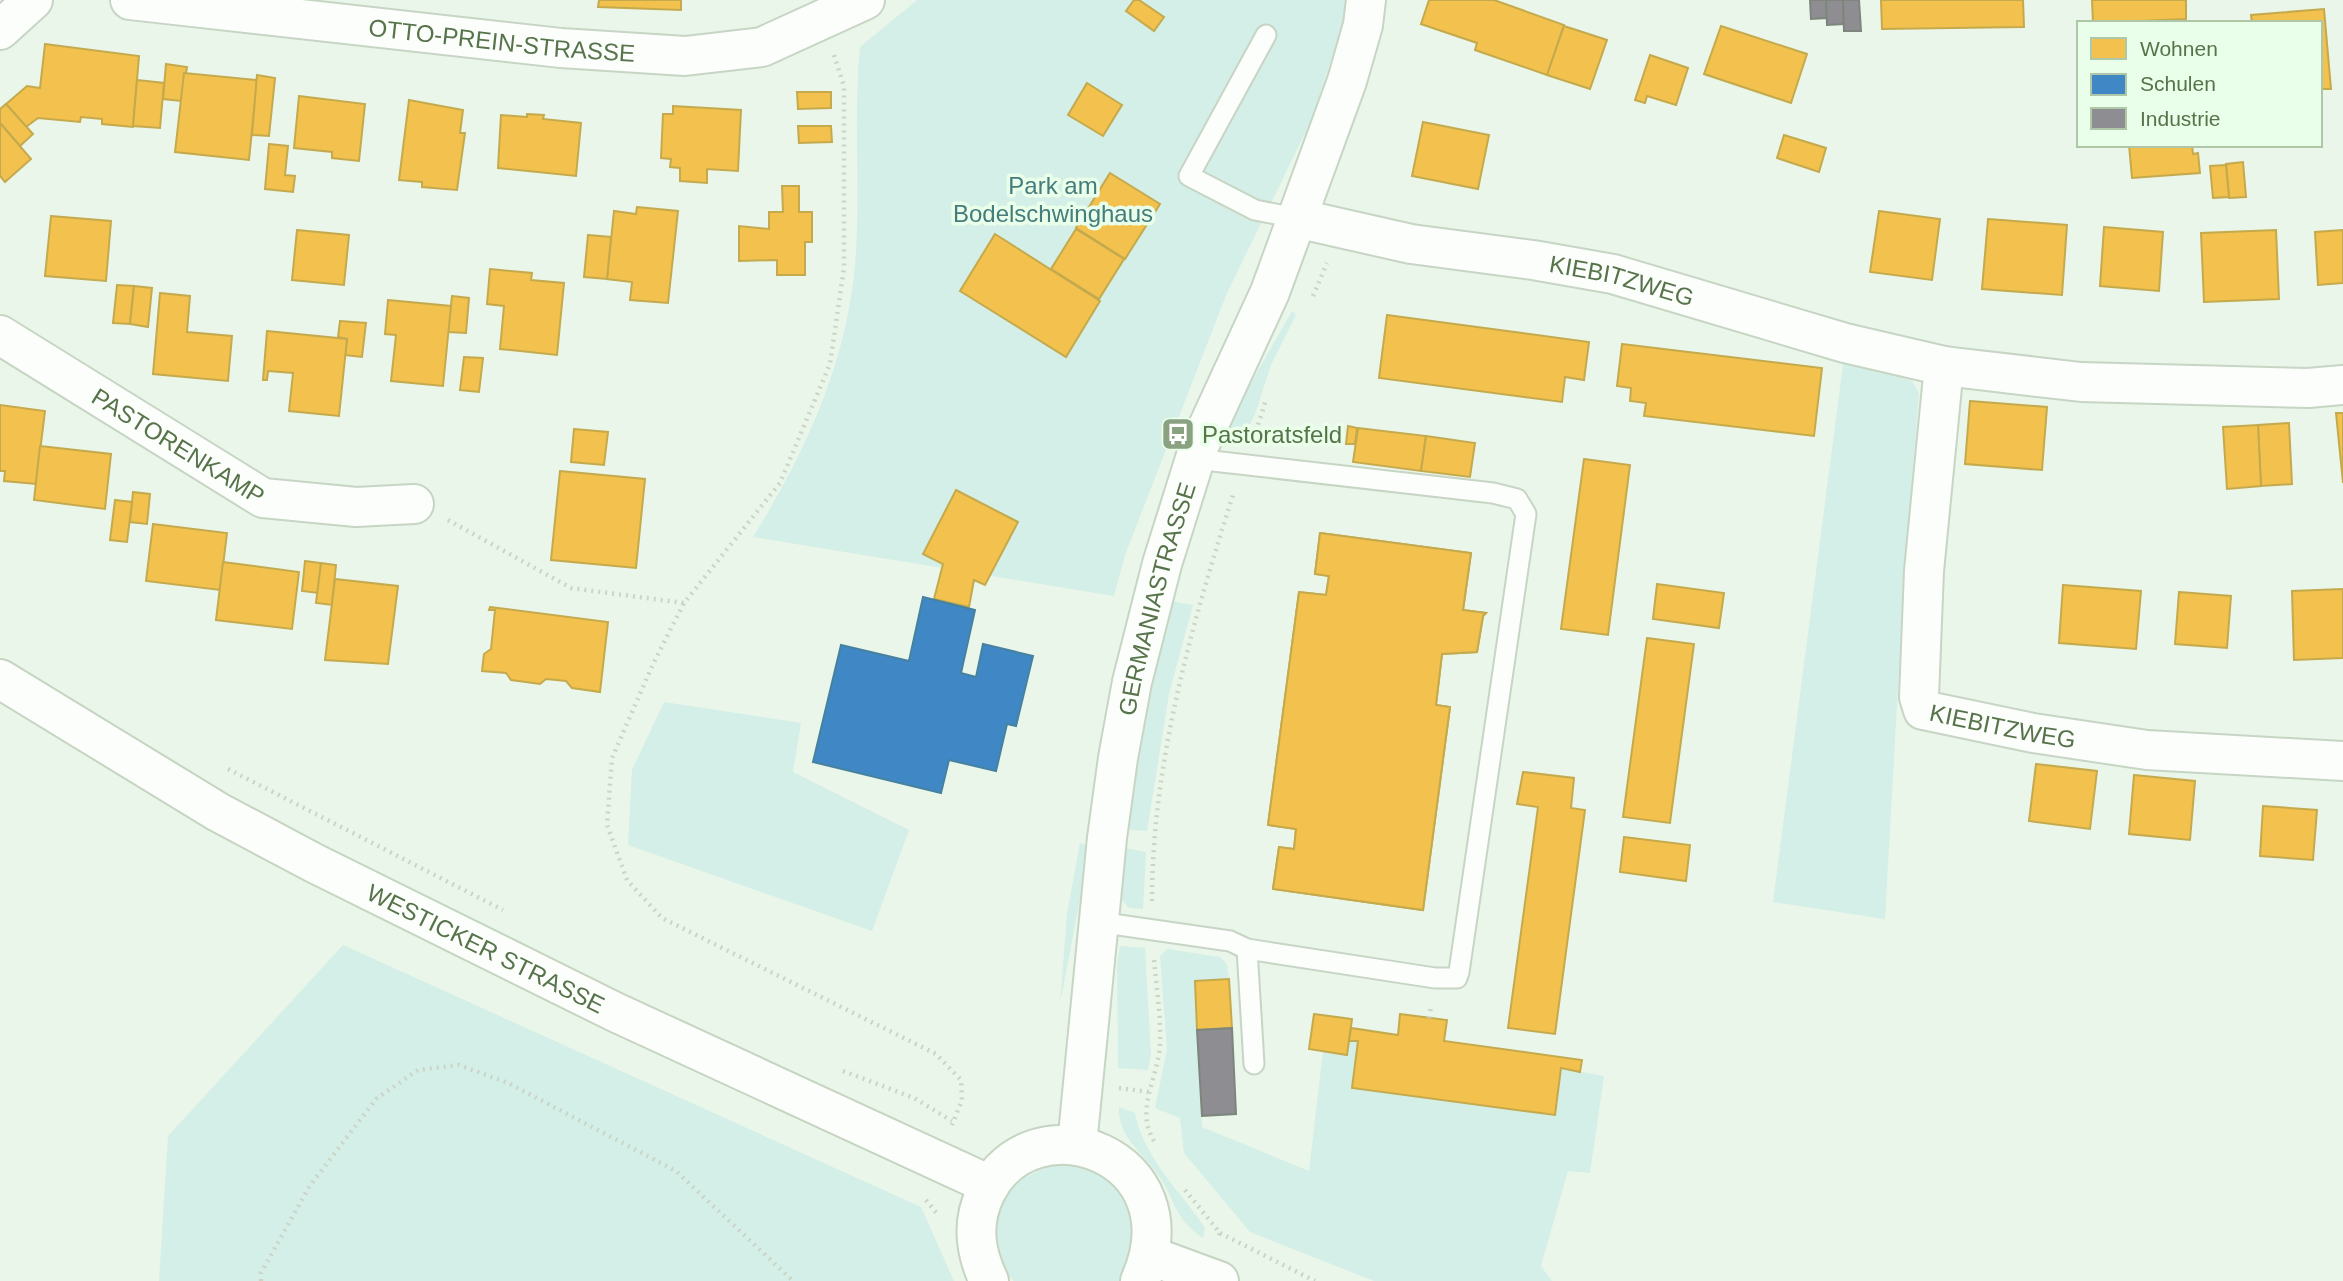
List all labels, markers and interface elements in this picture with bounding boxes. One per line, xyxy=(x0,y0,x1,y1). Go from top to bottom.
street label: OTTO-PREIN-STRASSE xyxy=(367,13,636,66)
legend xyxy=(2077,21,2322,147)
text: Wohnen xyxy=(2140,37,2218,60)
text: Schulen xyxy=(2140,72,2216,95)
text: Industrie xyxy=(2140,107,2221,130)
park label: Park am Bodelschwinghaus xyxy=(953,172,1153,227)
street label: KIEBITZWEG xyxy=(1547,250,1697,311)
street label: PASTORENKAMP xyxy=(87,382,270,509)
bus stop icon: Pastoratsfeld xyxy=(1159,415,1197,453)
place label: Pastoratsfeld xyxy=(1202,421,1342,448)
street label: GERMANIASTRASSE xyxy=(1113,479,1200,717)
street label: KIEBITZWEG xyxy=(1927,698,2078,753)
street label: WESTICKER STRASSE xyxy=(363,878,609,1018)

